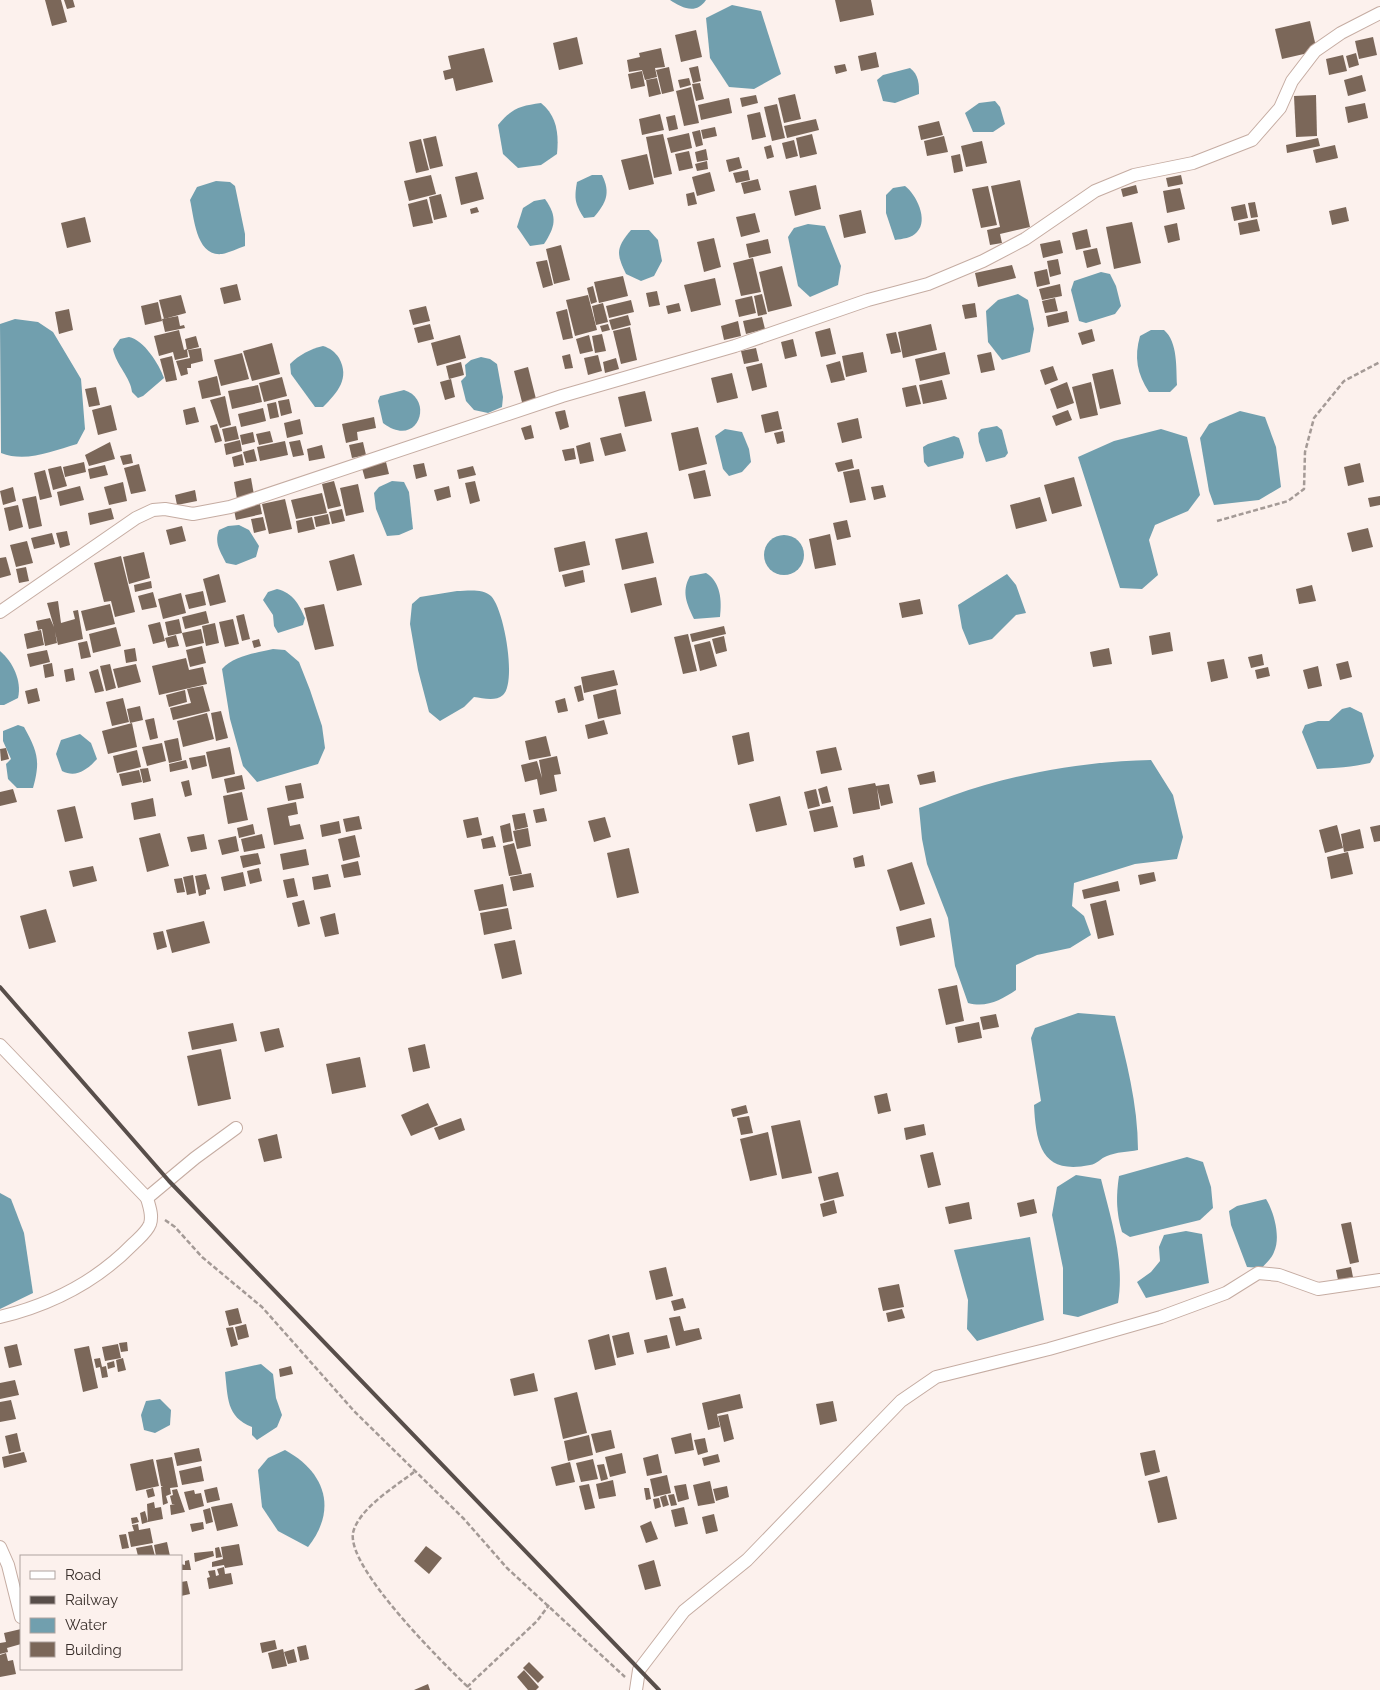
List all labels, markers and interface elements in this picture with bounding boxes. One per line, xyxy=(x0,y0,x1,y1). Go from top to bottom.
legend xyxy=(20,1555,182,1670)
text: Road xyxy=(65,1566,101,1584)
text: Railway xyxy=(65,1591,118,1609)
text: Water xyxy=(65,1616,108,1634)
text: Building xyxy=(65,1641,122,1659)

